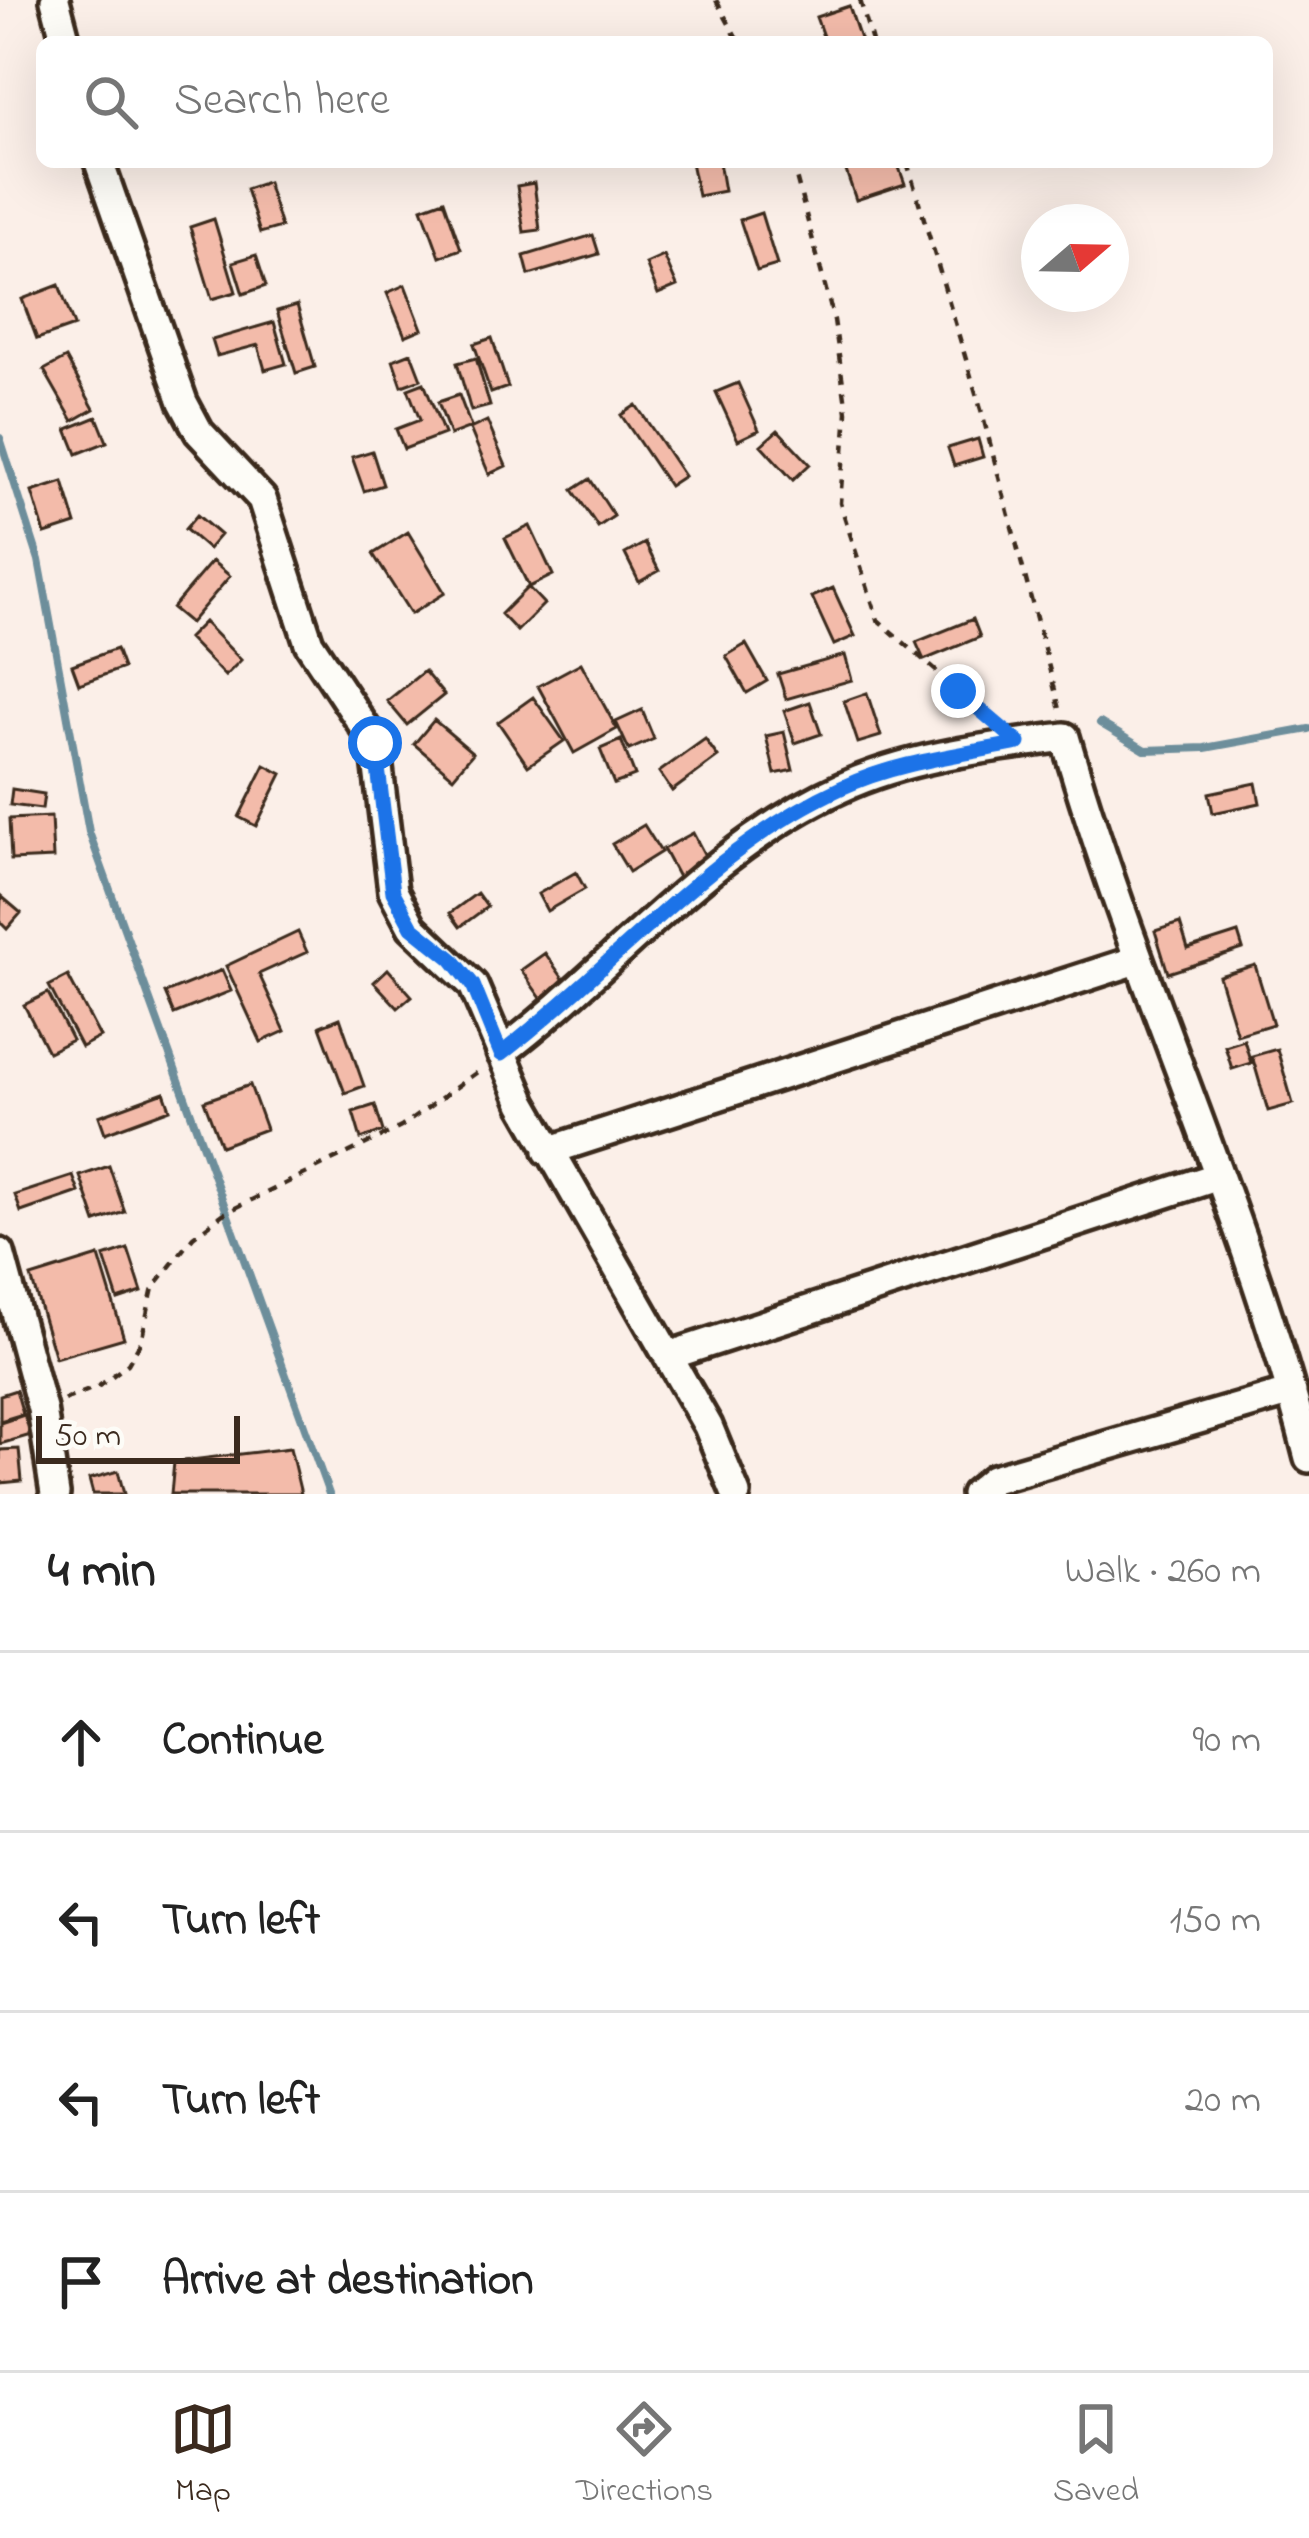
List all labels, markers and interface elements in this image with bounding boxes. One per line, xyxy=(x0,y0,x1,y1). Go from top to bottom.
search box xyxy=(36,36,1273,168)
icon: search xyxy=(78,69,144,135)
text: Search here xyxy=(174,69,390,135)
north arrow xyxy=(1021,204,1129,312)
route end xyxy=(931,664,985,718)
route start xyxy=(348,716,402,770)
scale bar xyxy=(36,1410,240,1463)
text: 50 m xyxy=(54,1413,121,1461)
text: 4 min xyxy=(48,1535,156,1610)
text: Walk · 260 m xyxy=(1065,1544,1261,1601)
icon: ahead xyxy=(48,1709,114,1775)
text: Continue xyxy=(162,1709,323,1775)
text: 90 m xyxy=(1192,1713,1261,1770)
icon: left xyxy=(48,1889,114,1955)
text: Turn left xyxy=(162,1889,320,1955)
text: 150 m xyxy=(1169,1893,1261,1950)
icon: left xyxy=(48,2069,114,2135)
text: Turn left xyxy=(162,2069,320,2135)
text: 20 m xyxy=(1185,2073,1261,2130)
icon: arrive xyxy=(48,2249,114,2315)
text: Arrive at destination xyxy=(162,2249,533,2315)
tab: Map xyxy=(170,2396,236,2516)
tab: Directions xyxy=(576,2396,713,2516)
tab: Saved xyxy=(1053,2396,1139,2516)

